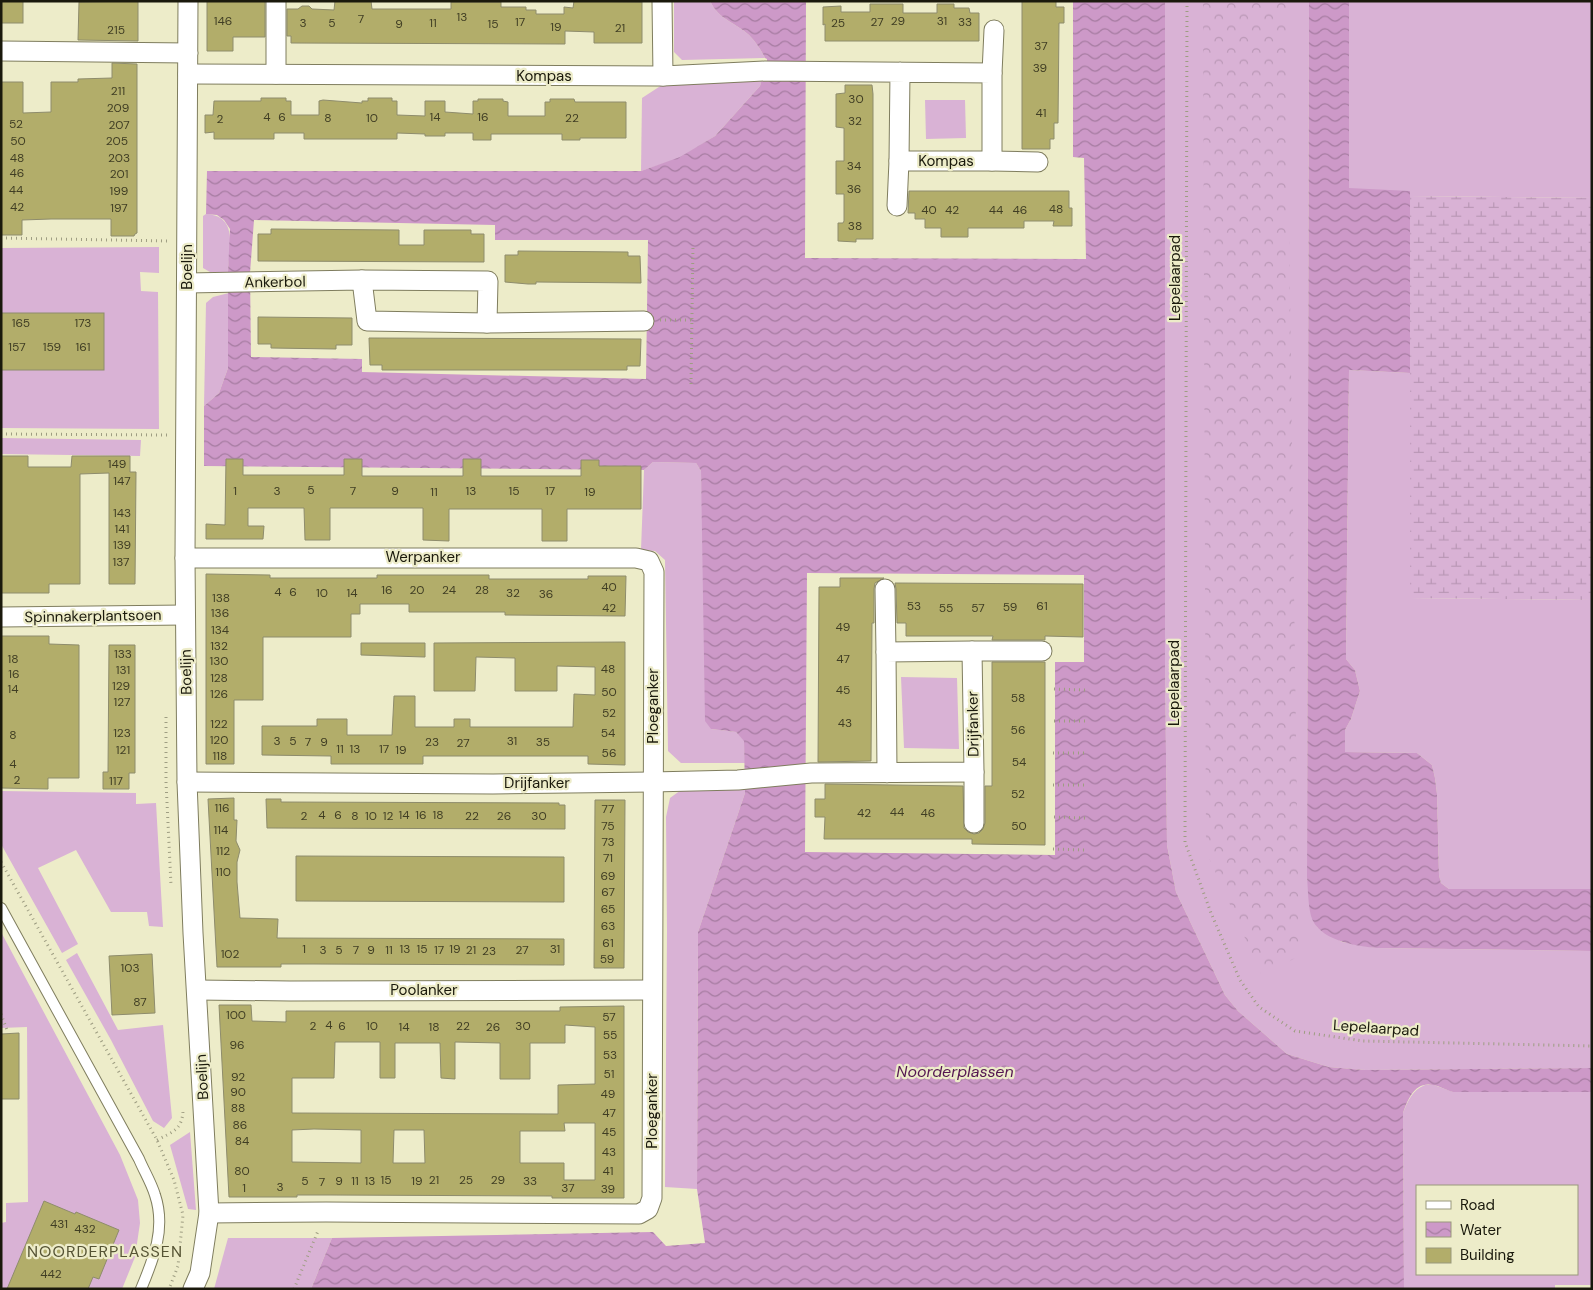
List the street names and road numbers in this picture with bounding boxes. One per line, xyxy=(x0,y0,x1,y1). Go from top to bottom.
street label: Kompas xyxy=(516,66,572,86)
street label: Kompas xyxy=(918,151,974,171)
street label: Lepelaarpad xyxy=(1165,235,1185,321)
street label: Boelijn xyxy=(177,244,197,290)
street label: Ankerbol xyxy=(244,271,306,293)
street label: Werpanker xyxy=(385,547,461,567)
street label: Spinnakerplantsoen xyxy=(24,605,162,627)
street label: Lepelaarpad xyxy=(1164,640,1184,726)
street label: Boelijn xyxy=(176,649,196,695)
street label: Ploeganker xyxy=(643,668,663,744)
street label: Drijfanker xyxy=(962,690,984,757)
street label: Drijfanker xyxy=(504,773,570,793)
street label: Poolanker xyxy=(390,980,458,1000)
street label: Lepelaarpad xyxy=(1332,1015,1420,1041)
street label: Boelijn xyxy=(191,1054,213,1100)
street label: Ploeganker xyxy=(642,1073,662,1149)

